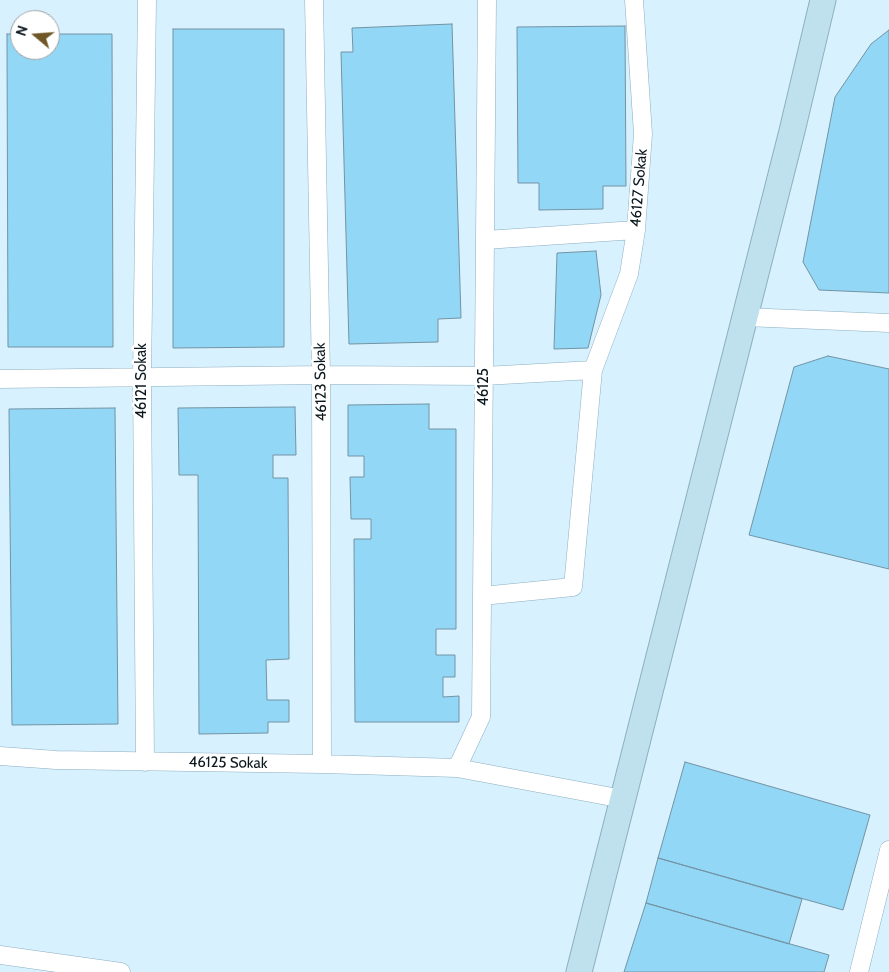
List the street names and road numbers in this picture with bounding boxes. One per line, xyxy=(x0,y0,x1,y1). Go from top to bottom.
street label: 46127 Sokak xyxy=(627,148,651,228)
street label: 46123 Sokak xyxy=(311,342,331,422)
street label: 46121 Sokak xyxy=(133,343,151,419)
street label: 46125 xyxy=(475,368,493,406)
street label: 46125 Sokak xyxy=(188,753,268,773)

